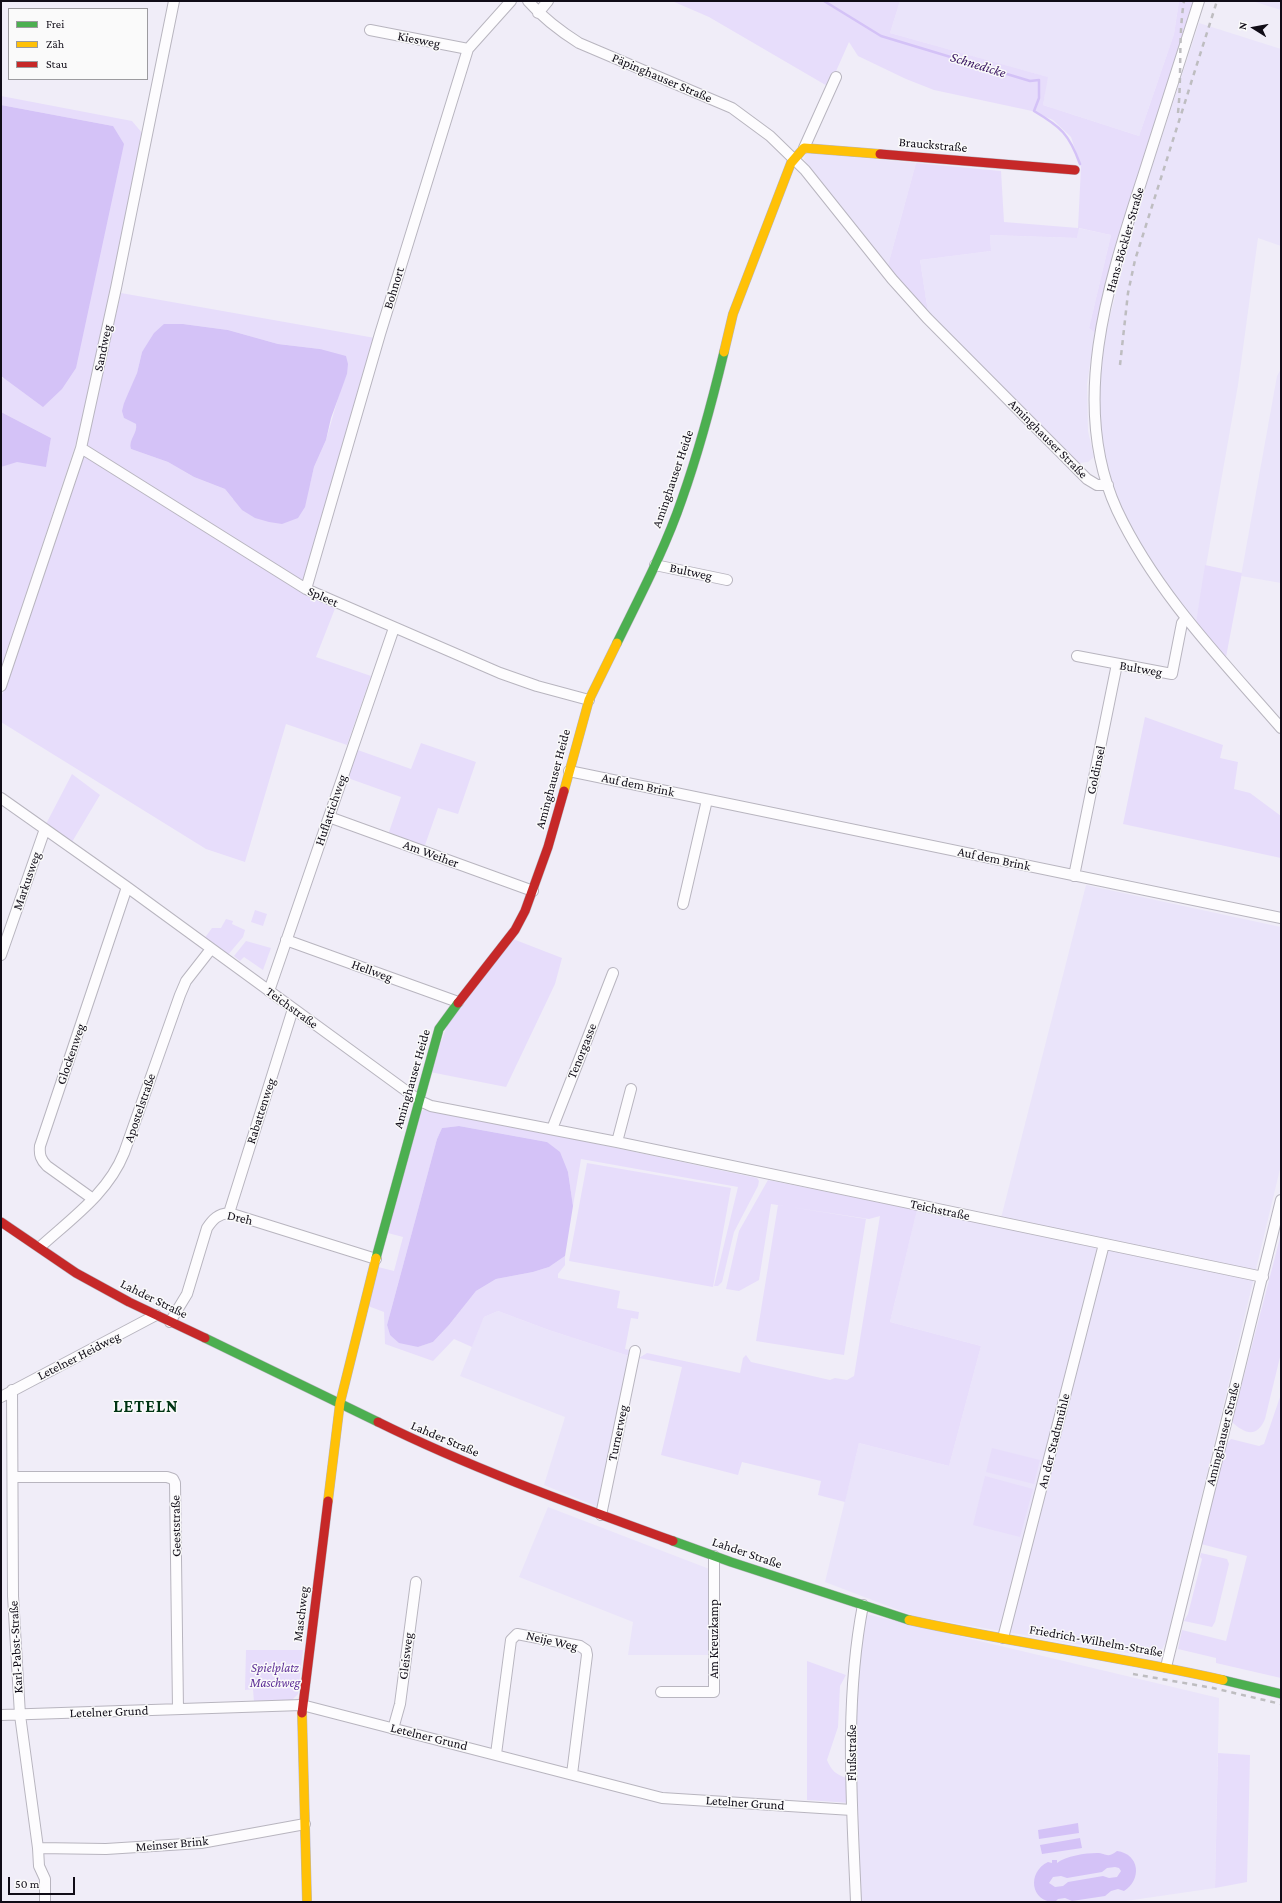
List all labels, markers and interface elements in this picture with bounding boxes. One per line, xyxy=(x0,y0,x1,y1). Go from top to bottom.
legend xyxy=(8,8,148,80)
north arrow xyxy=(1234,8,1274,48)
text: Frei xyxy=(46,17,64,31)
text: N xyxy=(1236,21,1249,31)
street label: Kiesweg xyxy=(396,28,442,52)
text: Zäh xyxy=(46,37,64,51)
water label: Schnedicke xyxy=(948,49,1008,81)
street label: Päpinghauser Straße xyxy=(610,50,714,106)
text: Stau xyxy=(46,57,67,71)
street label: Brauckstraße xyxy=(898,134,968,156)
street label: Hans-Böckler-Straße xyxy=(1103,186,1147,294)
street label: Bohnort xyxy=(380,265,408,311)
street label: Sandweg xyxy=(90,323,116,373)
street label: Aminghauser Straße xyxy=(1005,396,1091,482)
street label: Aminghauser Heide xyxy=(649,428,697,530)
street label: Bultweg xyxy=(668,560,714,584)
street label: Spleet xyxy=(305,583,341,611)
street label: Bultweg xyxy=(1118,658,1164,680)
street label: Aminghauser Heide xyxy=(532,727,574,831)
street label: Goldinsel xyxy=(1083,744,1109,796)
street label: Auf dem Brink xyxy=(600,770,676,800)
street label: Huflattichweg xyxy=(312,772,350,848)
street label: Am Weiher xyxy=(401,837,461,871)
street label: Auf dem Brink xyxy=(956,844,1032,874)
street label: Markusweg xyxy=(10,850,44,912)
street label: Hellweg xyxy=(349,956,395,986)
street label: Teichstraße xyxy=(263,984,321,1032)
street label: Glockenweg xyxy=(53,1021,89,1087)
street label: Tenorgasse xyxy=(564,1021,600,1081)
street label: Aminghauser Heide xyxy=(390,1028,434,1130)
street label: Apostelstraße xyxy=(121,1071,159,1145)
street label: Rabattenweg xyxy=(243,1076,279,1146)
street label: Teichstraße xyxy=(909,1196,971,1224)
street label: Dreh xyxy=(226,1208,254,1228)
street label: Lahder Straße xyxy=(118,1276,190,1322)
street label: Letelner Heidweg xyxy=(35,1328,123,1384)
street label: Aminghauser Straße xyxy=(1203,1381,1243,1487)
street label: An der Stadtmühle xyxy=(1035,1392,1073,1490)
district label: LETELN xyxy=(113,1397,179,1417)
street label: Turnerweg xyxy=(604,1403,632,1463)
street label: Lahder Straße xyxy=(408,1418,482,1460)
street label: Geeststraße xyxy=(168,1495,184,1557)
street label: Lahder Straße xyxy=(710,1534,784,1572)
street label: Maschweg xyxy=(290,1585,312,1643)
street label: Am Kreuzkamp xyxy=(706,1599,722,1679)
street label: Karl-Pabst-Straße xyxy=(6,1600,26,1694)
street label: Friedrich-Wilhelm-Straße xyxy=(1028,1622,1164,1660)
street label: Neije Weg xyxy=(525,1628,579,1654)
street label: Gleisweg xyxy=(395,1632,417,1680)
park label: Spielplatz Maschweg xyxy=(250,1660,300,1691)
street label: Letelner Grund xyxy=(69,1703,149,1721)
street label: Letelner Grund xyxy=(389,1720,469,1754)
street label: Flußstraße xyxy=(844,1725,860,1781)
street label: Letelner Grund xyxy=(705,1792,785,1814)
street label: Meinser Brink xyxy=(135,1833,209,1855)
scale bar xyxy=(10,1869,77,1895)
text: 50 m xyxy=(15,1877,39,1891)

